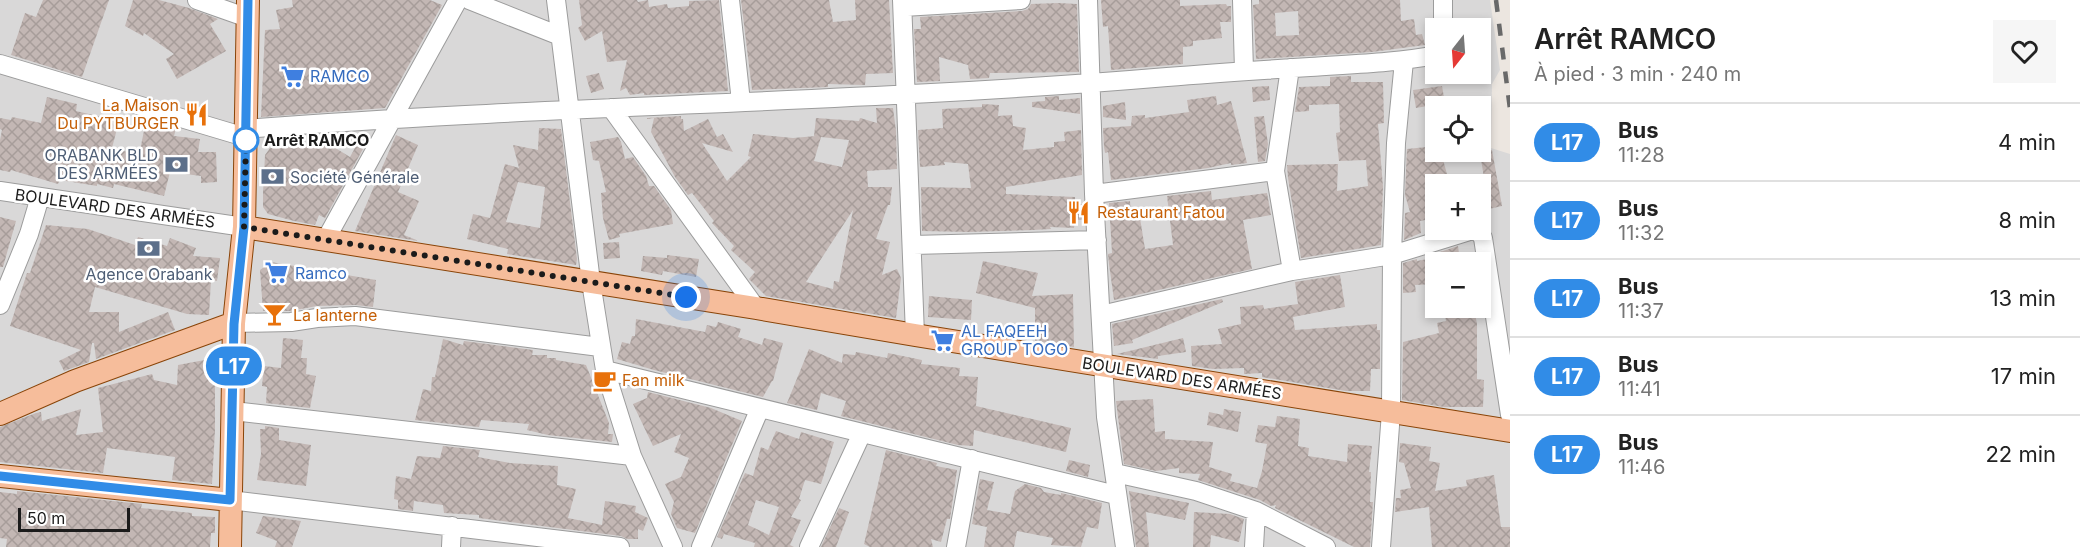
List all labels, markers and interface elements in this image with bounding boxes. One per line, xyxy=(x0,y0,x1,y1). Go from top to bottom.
north arrow xyxy=(1425,18,1491,84)
map controls xyxy=(1425,18,1491,318)
button: heart xyxy=(1993,20,2056,83)
text: Arrêt RAMCO xyxy=(1534,22,1716,56)
text: À pied · 3 min · 240 m xyxy=(1534,62,1741,86)
supermarket icon: RAMCO xyxy=(279,63,305,89)
place label: RAMCO xyxy=(310,66,370,86)
place label: La Maison Du PYTBURGER xyxy=(57,95,179,133)
button: locate xyxy=(1425,96,1491,162)
restaurant icon: La Maison Du PYTBURGER xyxy=(184,101,210,127)
text: Bus xyxy=(1618,117,1659,143)
marker: Arrêt RAMCO xyxy=(233,127,259,153)
text: 4 min xyxy=(1998,129,2056,155)
place label: Arrêt RAMCO xyxy=(264,130,369,150)
text: L17 xyxy=(1551,130,1583,155)
text: 11:28 xyxy=(1618,143,1665,167)
place label: ORABANK BLD DES ARMÉES xyxy=(45,145,158,183)
bank icon: ORABANK BLD DES ARMÉES xyxy=(163,151,189,177)
bank icon: Société Générale xyxy=(259,164,285,190)
place label: Société Générale xyxy=(290,167,419,187)
button: + xyxy=(1425,174,1491,240)
street label: BOULEVARD DES ARMÉES xyxy=(14,184,216,232)
text: Bus xyxy=(1618,195,1659,221)
restaurant icon: Restaurant Fatou xyxy=(1066,199,1092,225)
place label: Restaurant Fatou xyxy=(1097,202,1225,222)
text: 8 min xyxy=(1999,207,2056,233)
text: L17 xyxy=(1551,208,1583,233)
text: 11:32 xyxy=(1618,221,1665,245)
bank icon: Agence Orabank xyxy=(136,236,162,262)
button: − xyxy=(1425,252,1491,318)
supermarket icon: Ramco xyxy=(264,260,290,286)
place label: Ramco xyxy=(295,263,347,283)
place label: Agence Orabank xyxy=(85,264,213,284)
text: Bus xyxy=(1618,273,1659,299)
your location xyxy=(671,282,701,312)
text: 13 min xyxy=(1990,285,2056,311)
text: L17 xyxy=(1551,286,1583,311)
text: 11:37 xyxy=(1618,299,1664,323)
bar icon: La lanterne xyxy=(262,302,288,328)
place label: La lanterne xyxy=(293,305,377,325)
place label: AL FAQEEH GROUP TOGO xyxy=(961,321,1068,359)
supermarket icon: AL FAQEEH GROUP TOGO xyxy=(930,327,956,353)
line badge: L17 xyxy=(200,346,268,386)
text: Bus xyxy=(1618,351,1659,377)
street label: BOULEVARD DES ARMÉES xyxy=(1081,352,1283,404)
text: L17 xyxy=(218,354,250,379)
text: 17 min xyxy=(1991,363,2056,389)
text: L17 xyxy=(1551,364,1583,389)
cafe icon: Fan milk xyxy=(591,367,617,393)
place label: Fan milk xyxy=(622,370,685,390)
text: 11:41 xyxy=(1618,377,1661,401)
text: Bus xyxy=(1618,429,1659,455)
text: 22 min xyxy=(1985,441,2056,467)
text: L17 xyxy=(1551,442,1583,467)
text: 11:46 xyxy=(1618,455,1665,479)
scale bar xyxy=(18,505,130,532)
text: 50 m xyxy=(27,508,65,528)

